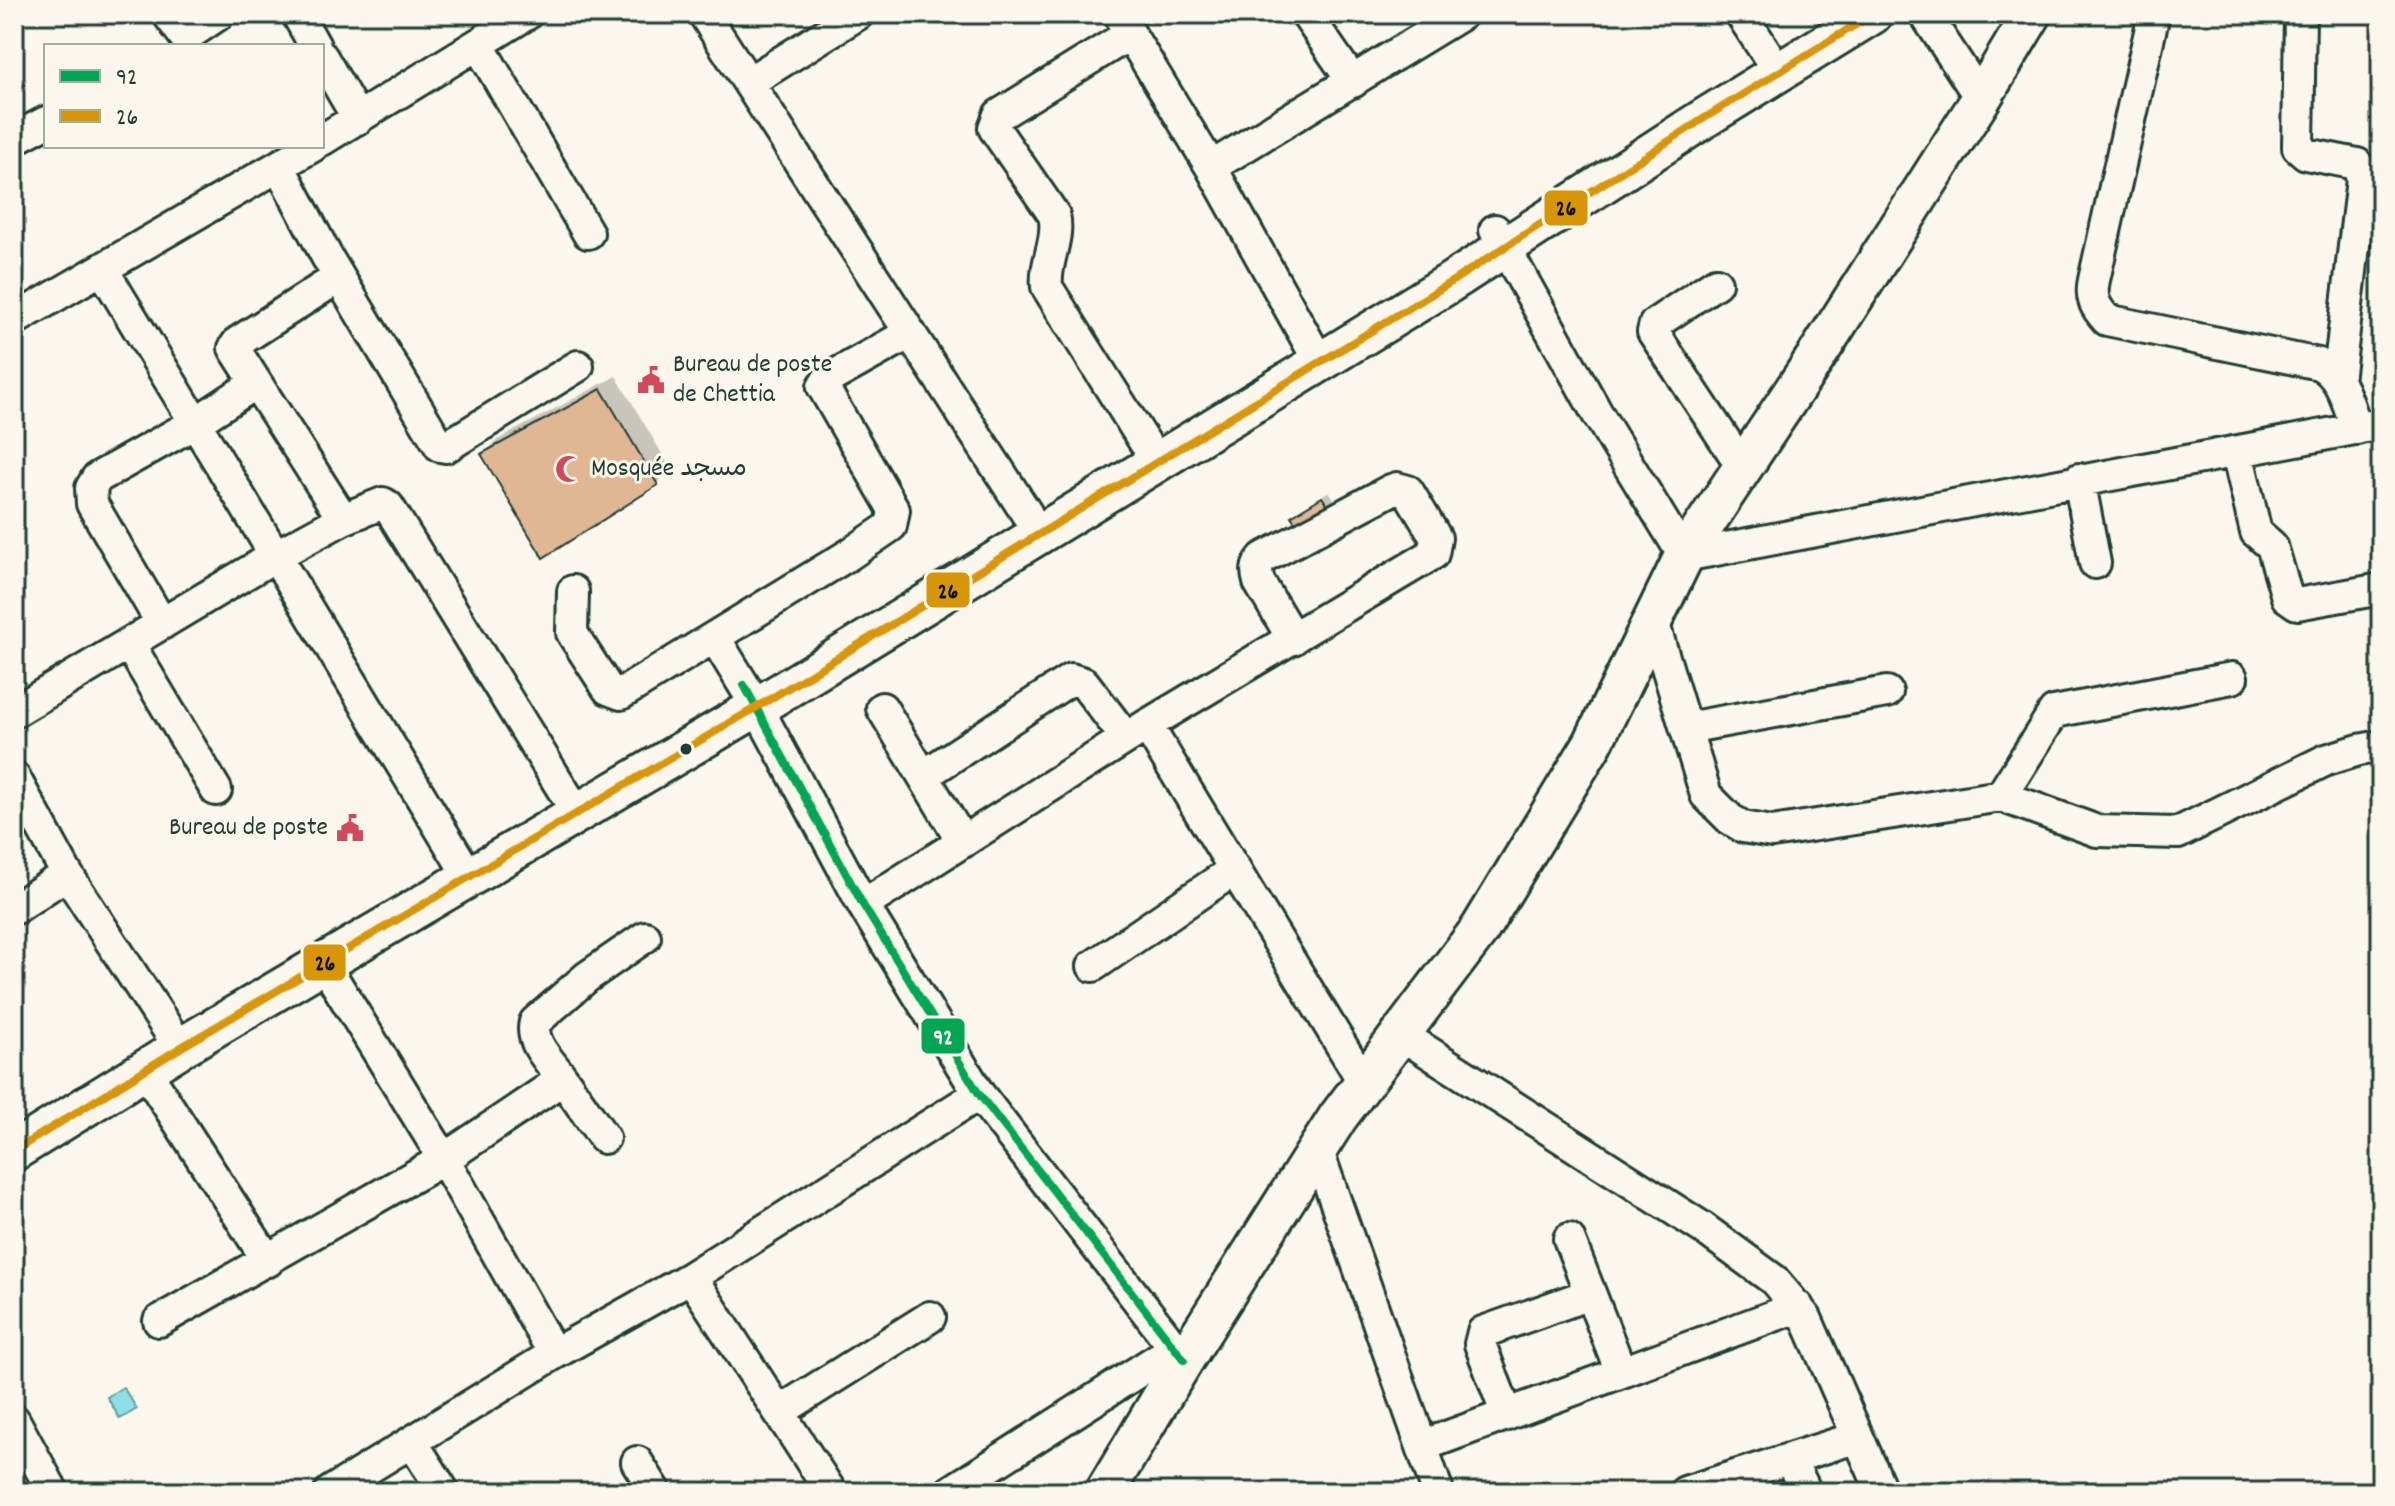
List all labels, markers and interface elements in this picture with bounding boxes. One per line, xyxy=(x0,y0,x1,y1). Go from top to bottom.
legend xyxy=(44,44,324,148)
text: 92 xyxy=(116,62,137,96)
text: 26 xyxy=(116,102,138,136)
line badge: 26 xyxy=(1543,189,1589,227)
text: 26 xyxy=(1556,195,1576,226)
place label: Bureau de poste de Chettia xyxy=(673,347,832,414)
public building icon: Bureau de poste de Chettia xyxy=(636,365,666,395)
place label: Mosquée مسجد xyxy=(591,451,747,488)
mosque icon: Mosquée مسجد xyxy=(554,454,584,484)
line badge: 26 xyxy=(925,571,971,609)
text: 26 xyxy=(938,578,958,609)
unlabelled marker xyxy=(678,741,694,757)
place label: Bureau de poste xyxy=(169,810,328,847)
public building icon: Bureau de poste xyxy=(335,813,365,843)
line badge: 26 xyxy=(302,943,347,982)
text: 26 xyxy=(315,950,335,981)
line badge: 92 xyxy=(920,1017,966,1055)
text: 92 xyxy=(933,1024,953,1055)

